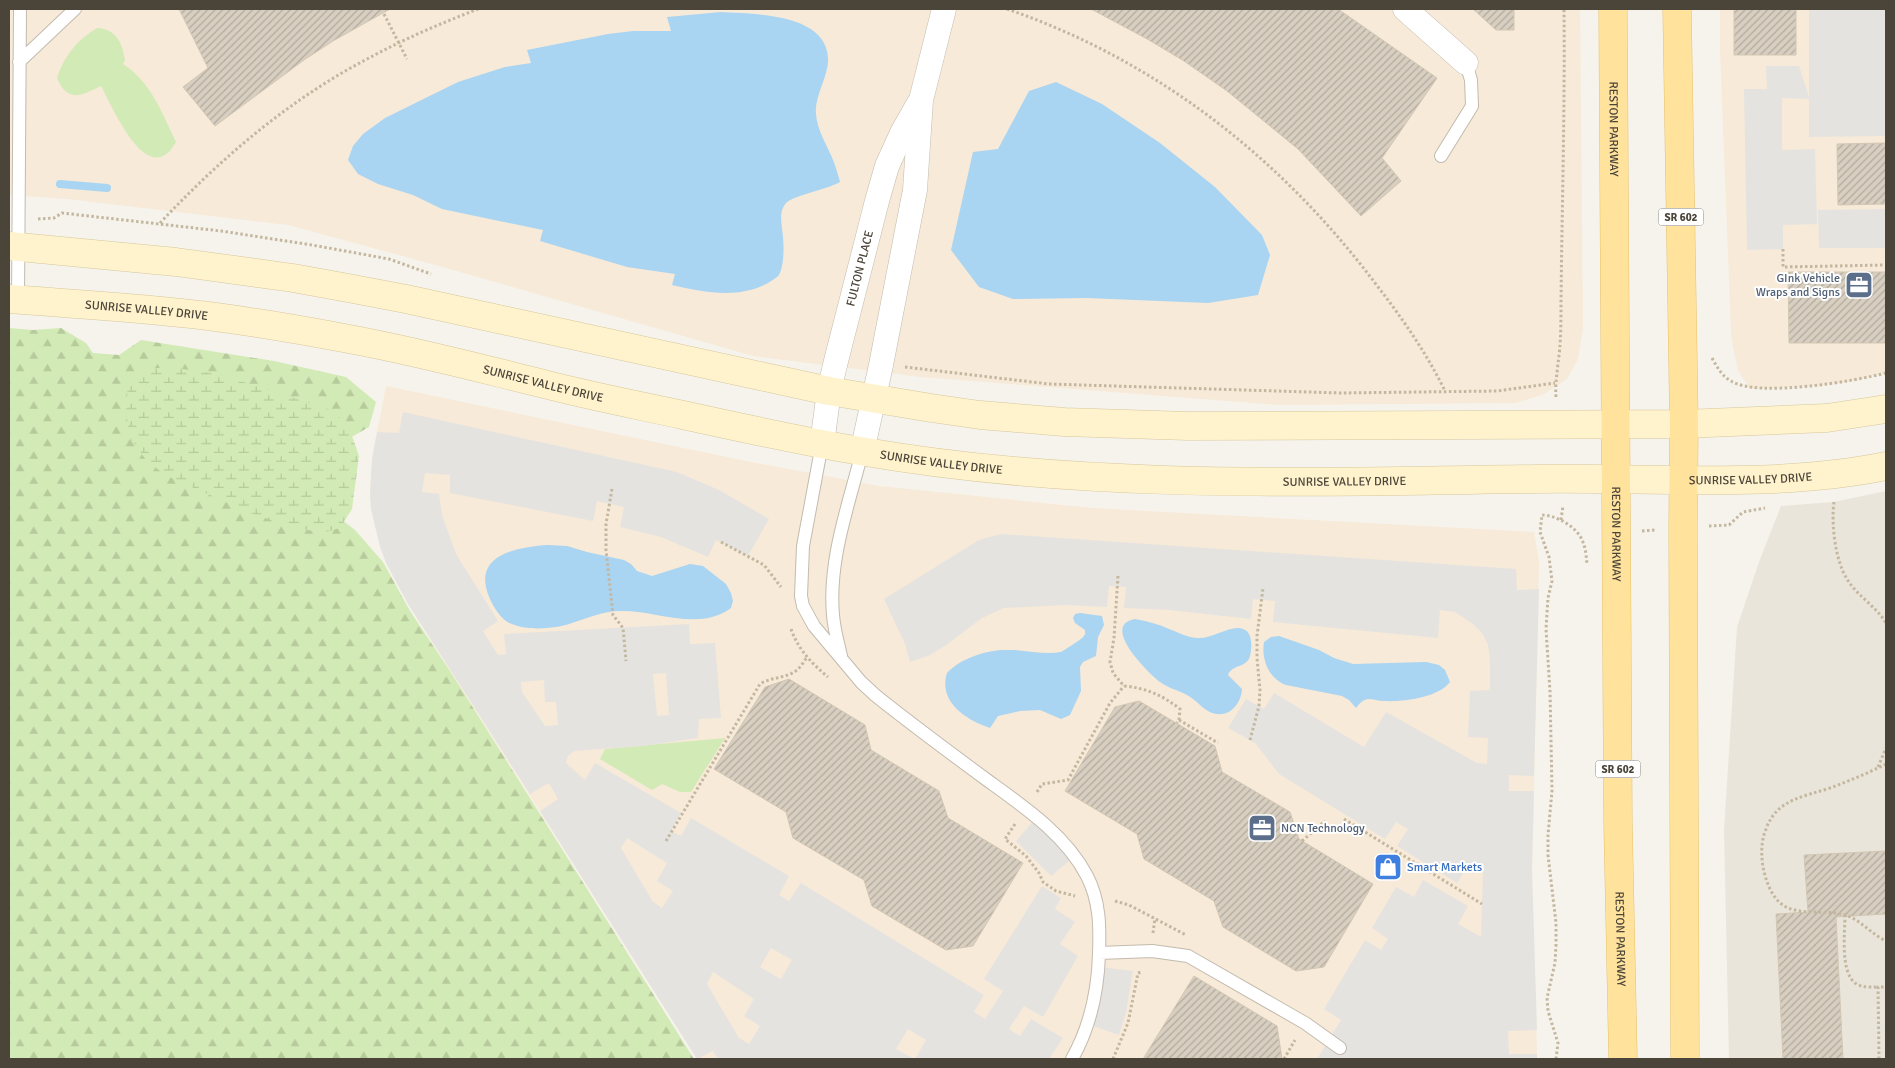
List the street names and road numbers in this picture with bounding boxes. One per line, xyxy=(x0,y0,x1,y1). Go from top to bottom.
street label: RESTON PARKWAY xyxy=(1606,81,1622,177)
road number: SR 602 xyxy=(1658,208,1704,226)
street label: FULTON PLACE xyxy=(843,229,877,308)
street label: SUNRISE VALLEY DRIVE xyxy=(84,297,209,323)
street label: SUNRISE VALLEY DRIVE xyxy=(482,362,605,405)
street label: SUNRISE VALLEY DRIVE xyxy=(879,447,1003,477)
street label: SUNRISE VALLEY DRIVE xyxy=(1689,469,1813,488)
street label: SUNRISE VALLEY DRIVE xyxy=(1283,473,1407,489)
street label: RESTON PARKWAY xyxy=(1608,486,1624,582)
road number: SR 602 xyxy=(1596,761,1640,778)
street label: RESTON PARKWAY xyxy=(1612,891,1629,987)

